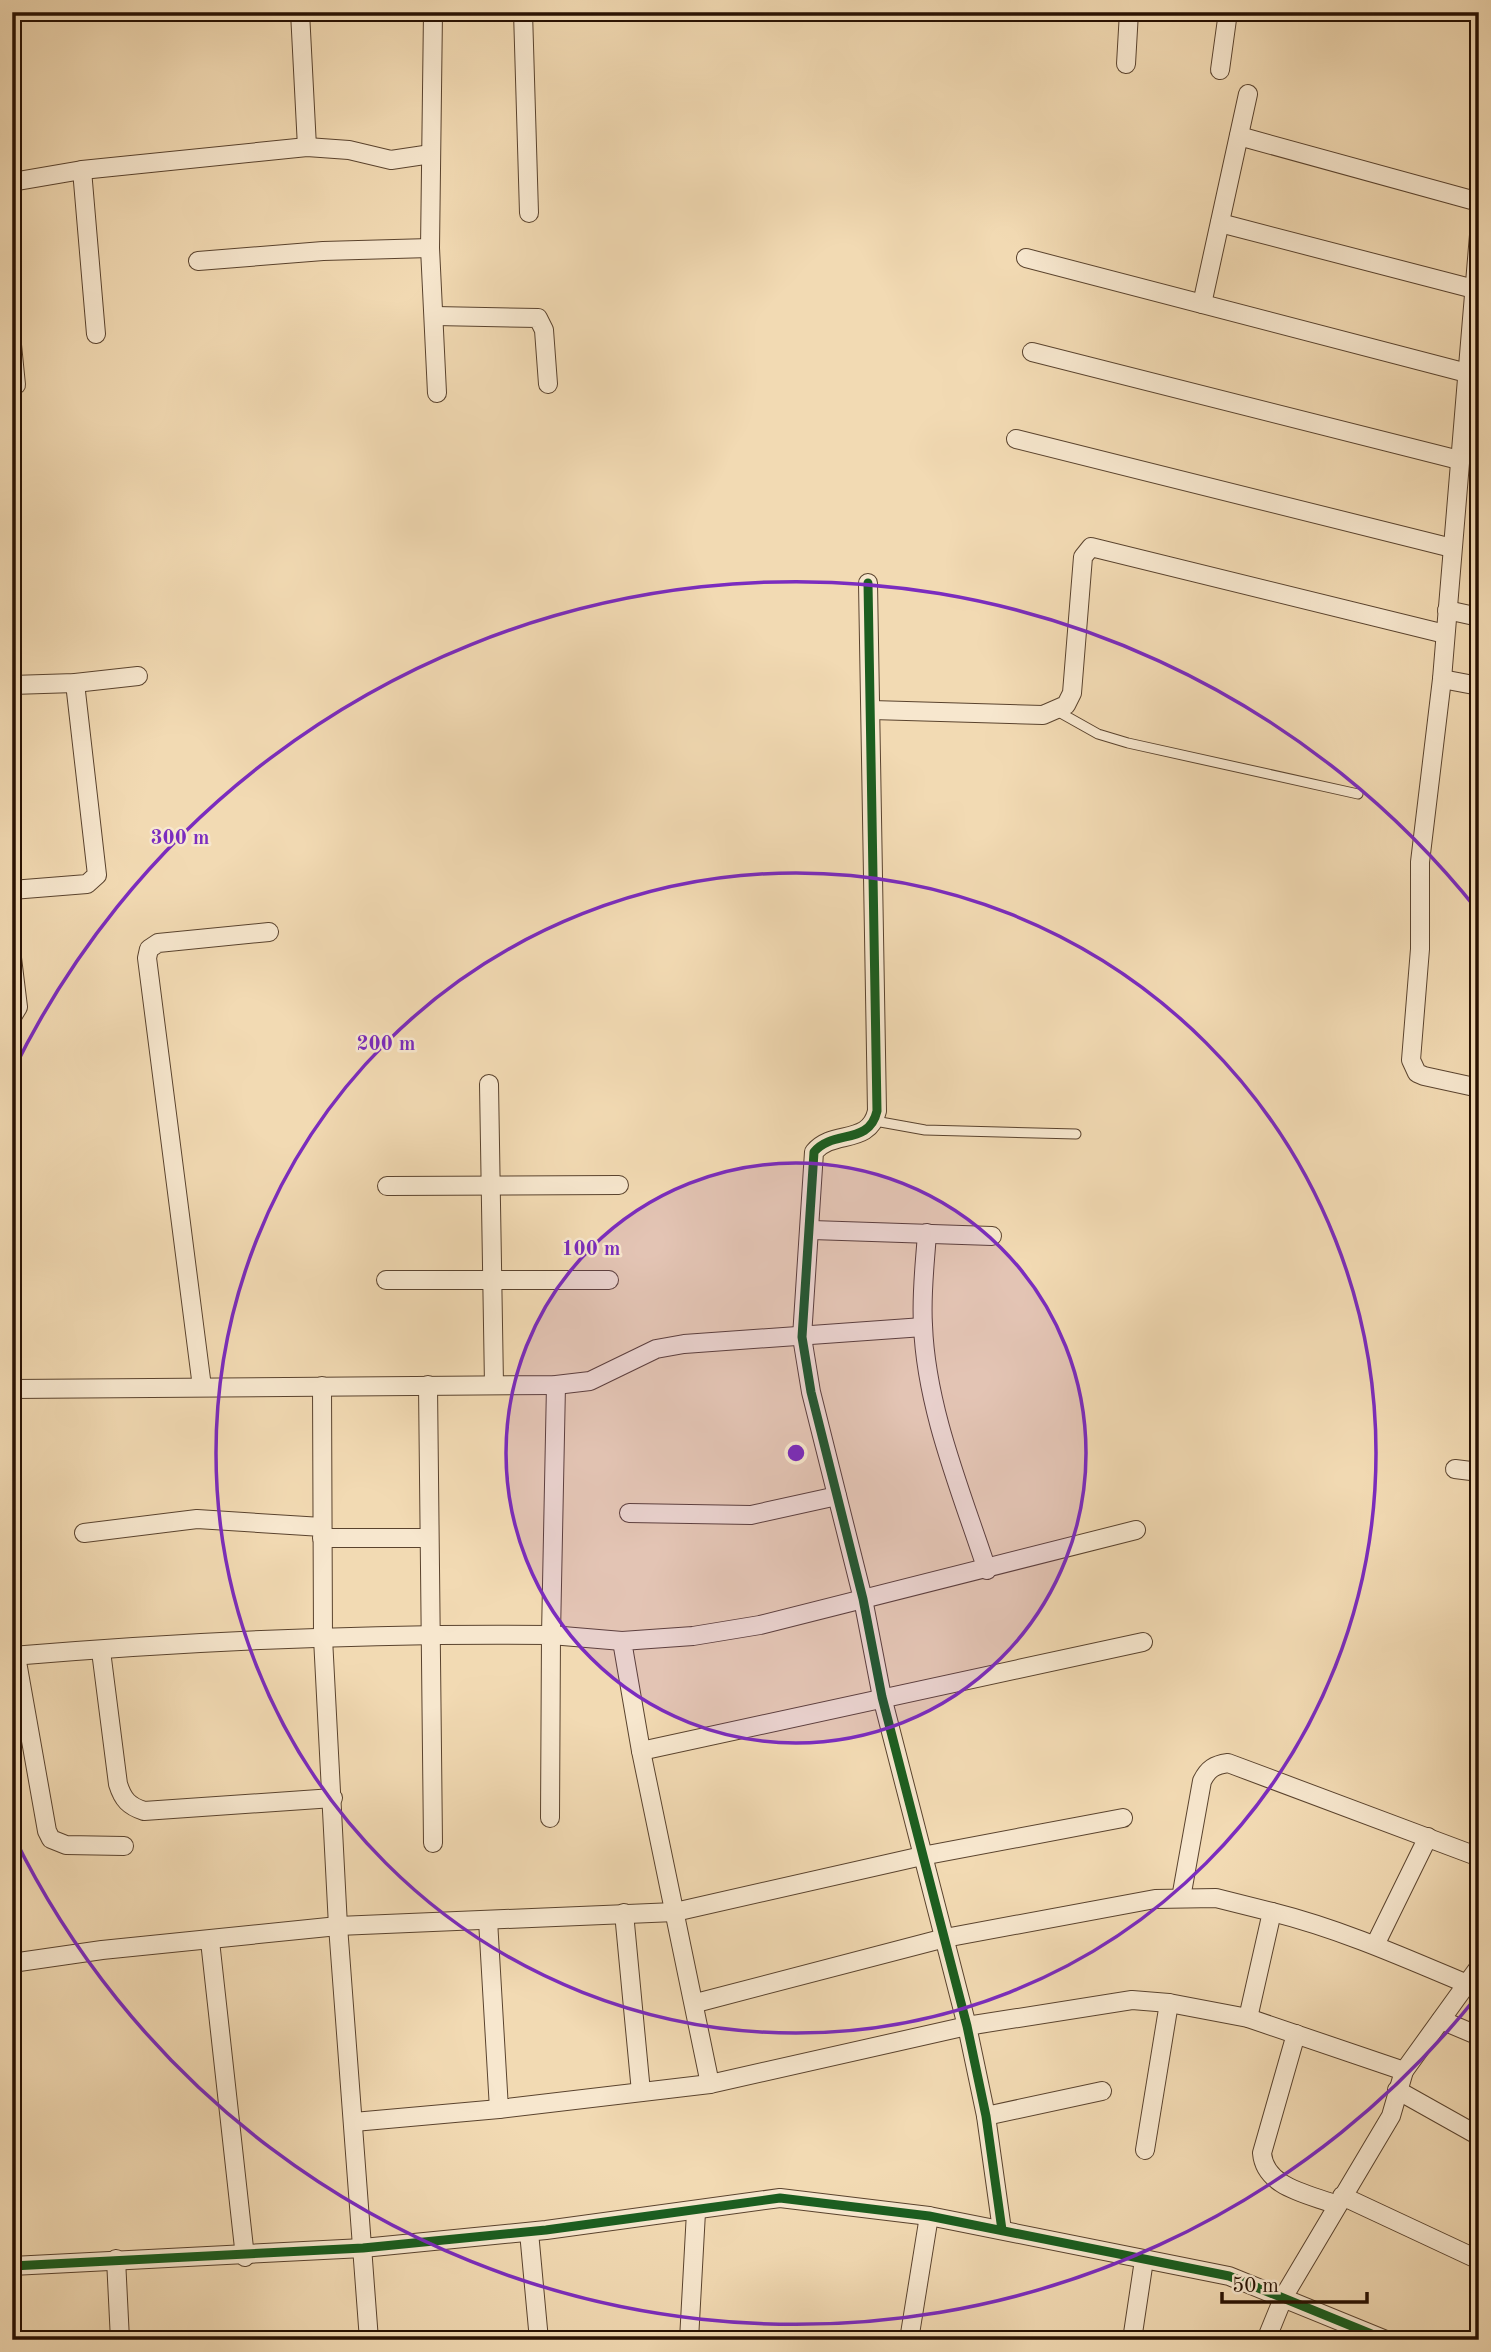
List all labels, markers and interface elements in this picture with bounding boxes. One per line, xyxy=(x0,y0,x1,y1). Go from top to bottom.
text: 300 m xyxy=(150,828,210,849)
text: 200 m xyxy=(356,1034,416,1055)
text: 100 m xyxy=(561,1239,621,1260)
centre of rings xyxy=(784,1441,808,1465)
scale bar xyxy=(1222,2261,1367,2305)
text: 50 m xyxy=(1232,2276,1279,2297)

